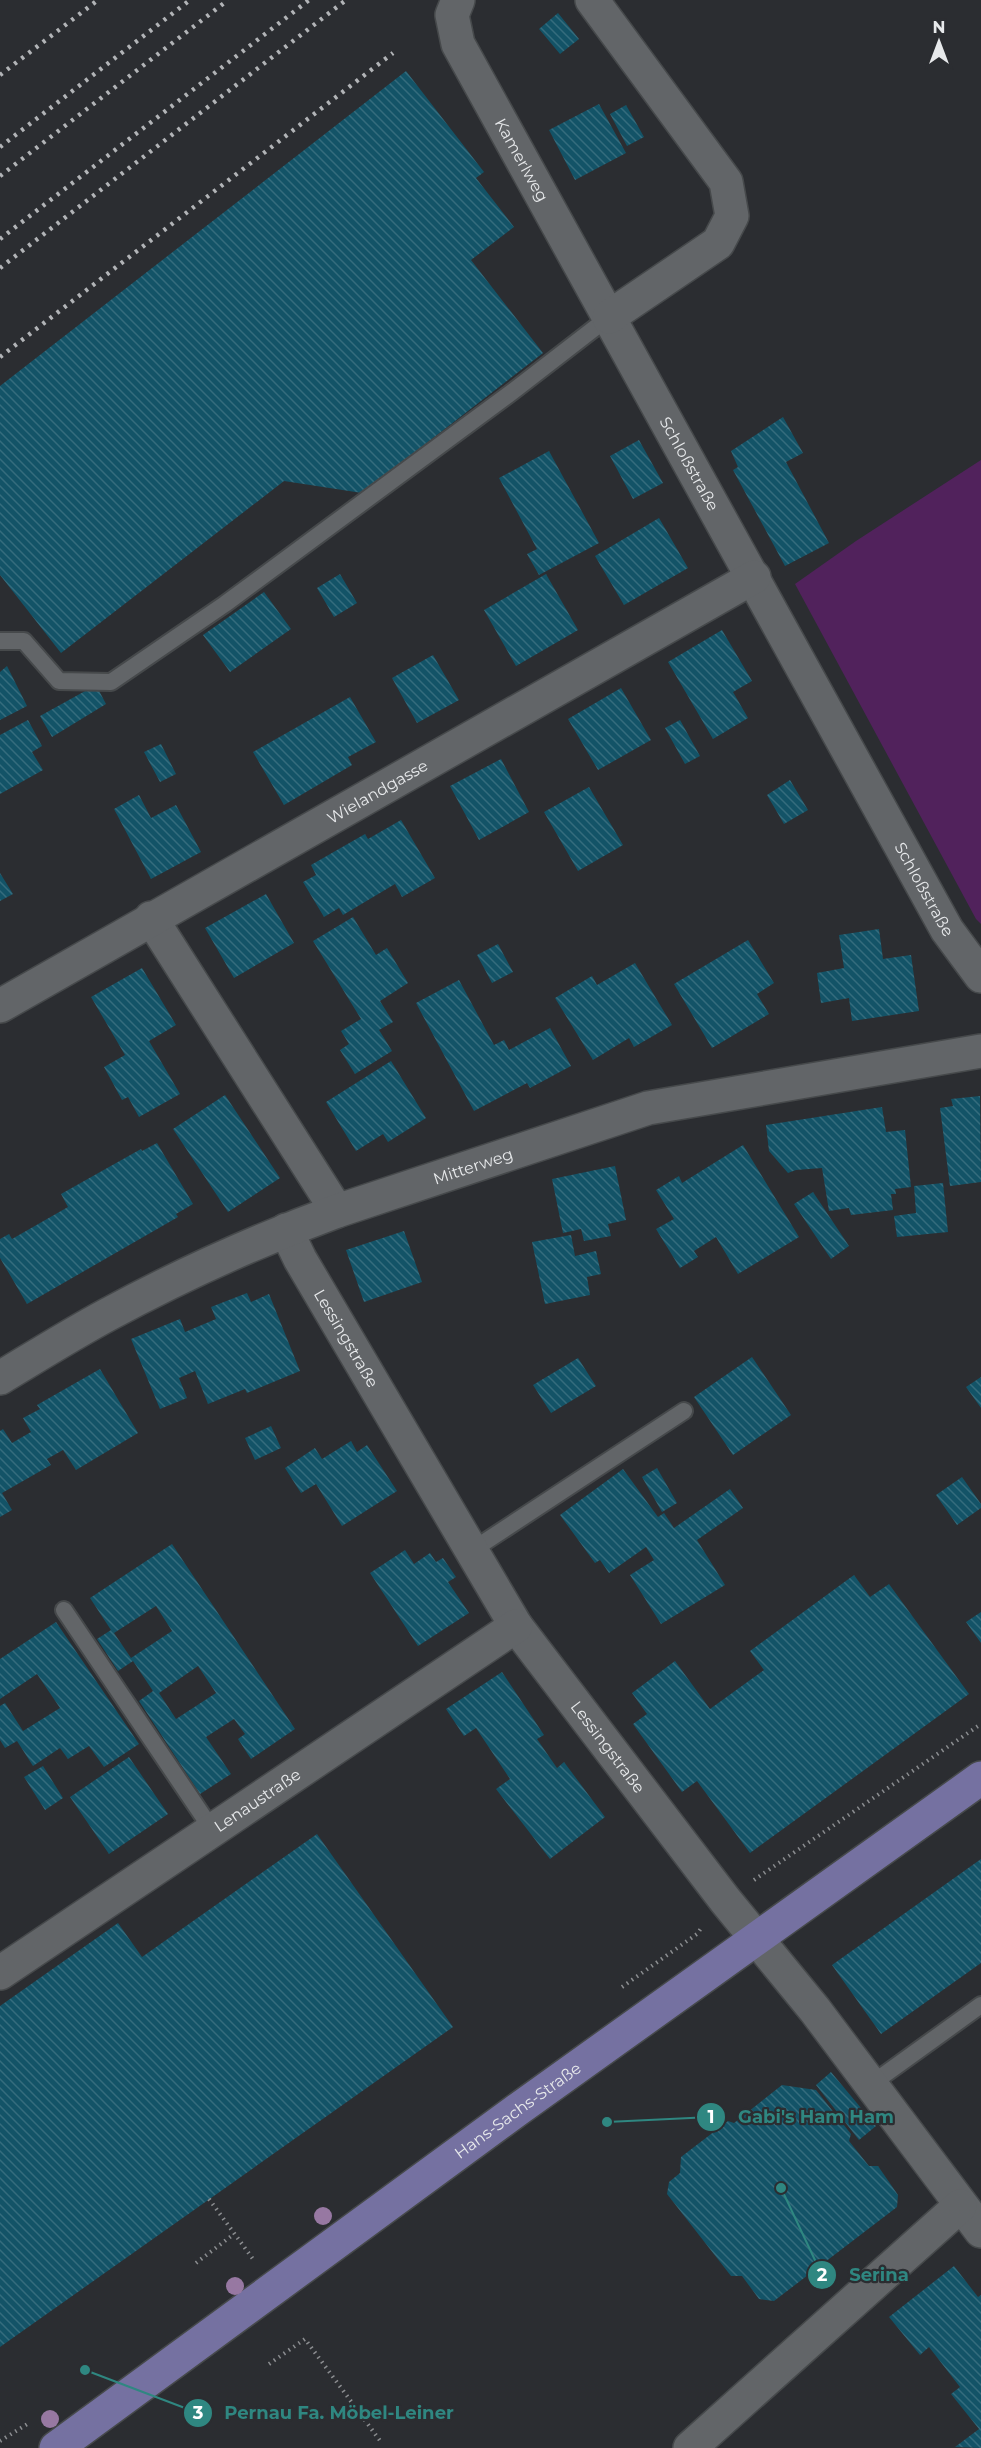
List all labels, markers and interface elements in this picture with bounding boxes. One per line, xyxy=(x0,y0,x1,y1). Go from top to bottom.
north arrow xyxy=(909,12,969,72)
text: N xyxy=(933,18,945,37)
street label: Kamerlweg xyxy=(491,115,552,205)
street label: Schloßstraße xyxy=(656,413,723,514)
street label: Wielandgasse xyxy=(324,756,431,828)
street label: Schloßstraße xyxy=(890,839,958,940)
street label: Mitterweg xyxy=(431,1144,515,1188)
street label: Lessingstraße xyxy=(310,1286,382,1391)
street label: Lessingstraße xyxy=(567,1697,649,1797)
street label: Lenaustraße xyxy=(211,1765,304,1836)
street label: Hans-Sachs-Straße xyxy=(451,2058,585,2163)
callout: Gabi's Ham Ham xyxy=(696,2099,905,2135)
text: 1 xyxy=(707,2106,715,2128)
text: Gabi's Ham Ham xyxy=(738,2106,894,2128)
callout: Serina xyxy=(807,2257,921,2293)
text: 2 xyxy=(817,2264,828,2286)
text: Serina xyxy=(849,2264,909,2286)
callout: Pernau Fa. Möbel-Leiner xyxy=(183,2395,466,2431)
text: 3 xyxy=(192,2402,204,2424)
text: Pernau Fa. Möbel-Leiner xyxy=(224,2402,454,2424)

